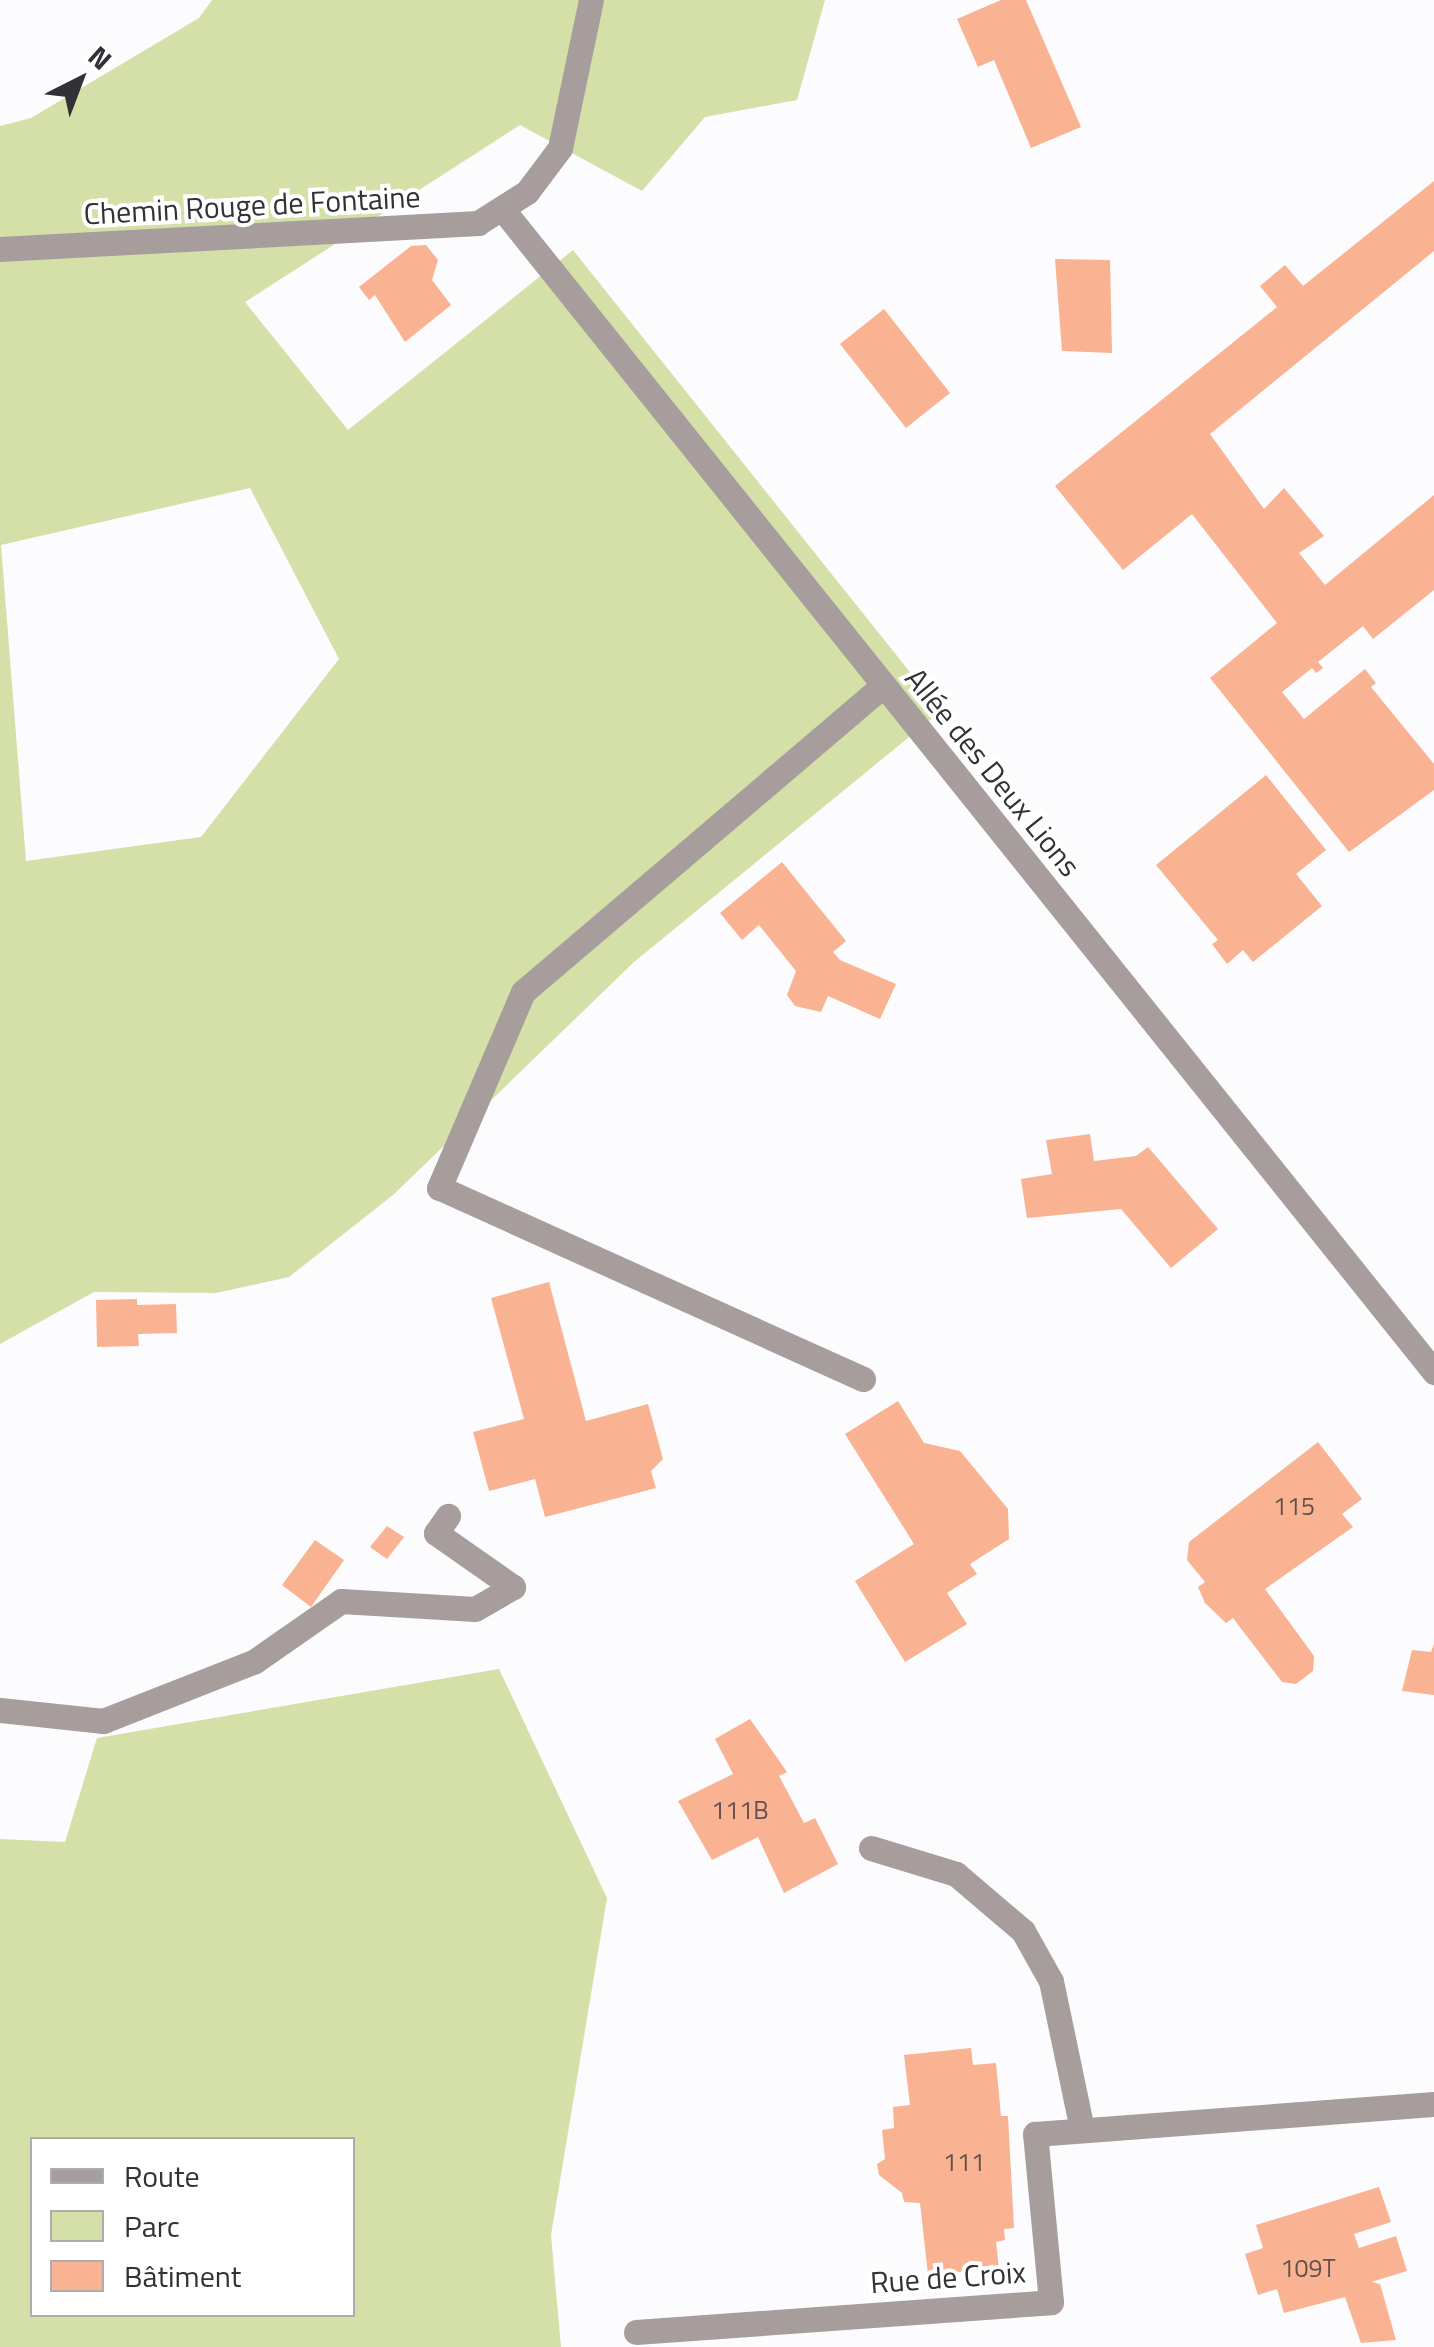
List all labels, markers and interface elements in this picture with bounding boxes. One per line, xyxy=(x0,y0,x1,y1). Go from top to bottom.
north arrow xyxy=(30,30,130,130)
text: N xyxy=(79,35,122,80)
street label: Chemin Rouge de Fontaine xyxy=(83,178,421,232)
street label: Allée des Deux Lions xyxy=(898,661,1088,883)
house number: 115 xyxy=(1273,1491,1315,1521)
house number: 111B xyxy=(711,1795,769,1825)
legend xyxy=(30,2137,355,2317)
house number: 111 xyxy=(943,2147,985,2177)
text: Route xyxy=(124,2153,200,2199)
text: Parc xyxy=(124,2203,180,2249)
text: Bâtiment xyxy=(124,2253,241,2299)
house number: 109T xyxy=(1280,2253,1336,2283)
street label: Rue de Croix xyxy=(869,2254,1027,2300)

